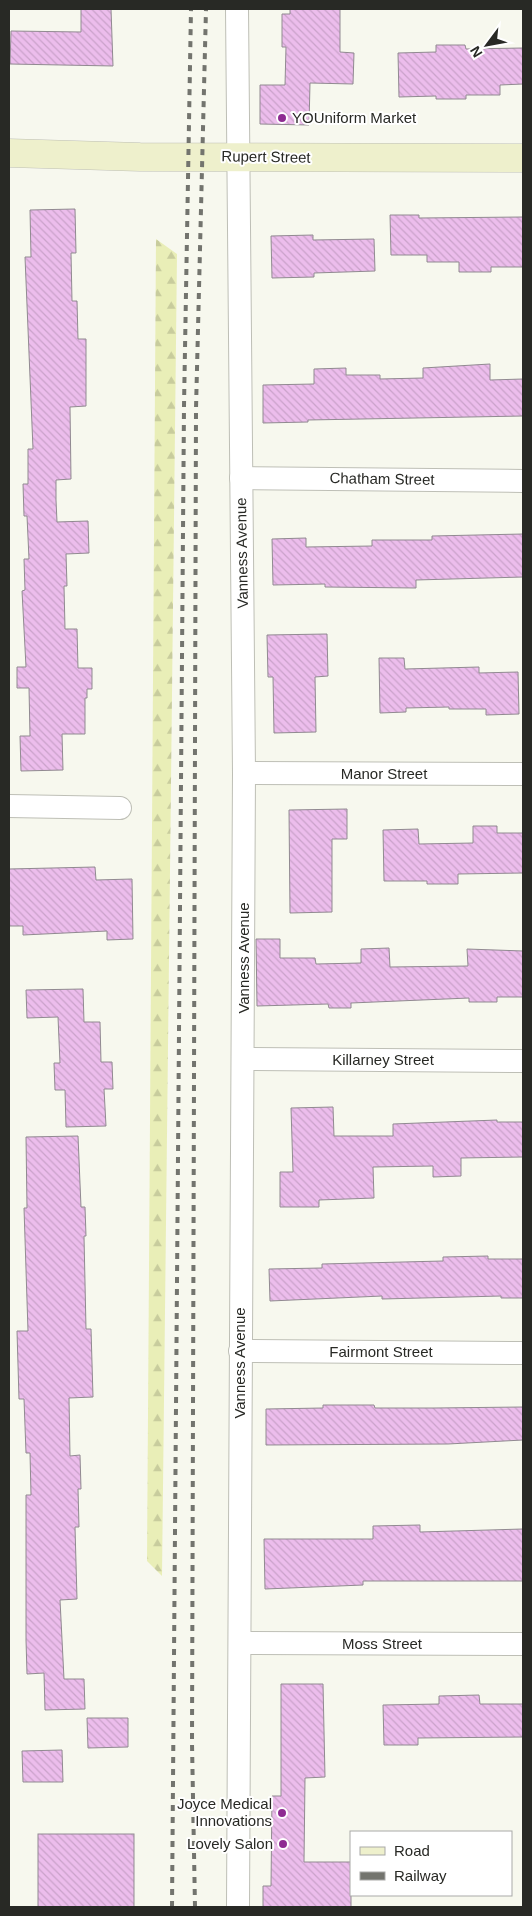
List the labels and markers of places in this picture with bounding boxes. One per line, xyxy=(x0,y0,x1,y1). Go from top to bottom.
place label: YOUniform Market xyxy=(292,109,417,126)
marker: YOUniform Market xyxy=(276,112,288,124)
place label: Joyce Medical Innovations xyxy=(177,1795,272,1829)
marker: Joyce Medical Innovations xyxy=(276,1807,288,1819)
place label: Lovely Salon xyxy=(187,1835,273,1852)
marker: Lovely Salon xyxy=(277,1838,289,1850)

